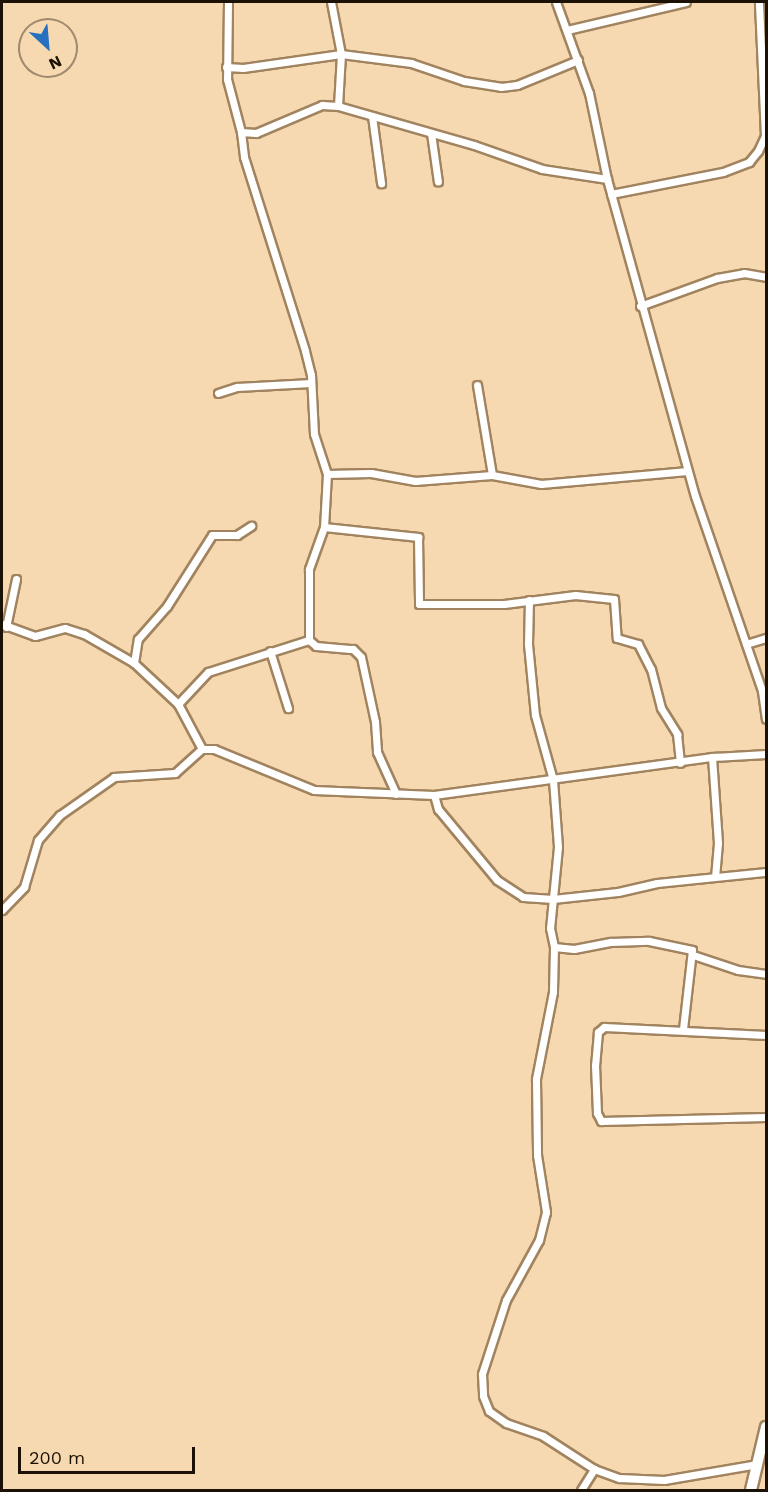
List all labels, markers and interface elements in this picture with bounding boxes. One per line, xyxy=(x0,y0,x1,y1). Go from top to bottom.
north arrow xyxy=(18,18,78,78)
text: N xyxy=(46,52,65,74)
scale bar xyxy=(21,1435,198,1473)
text: 200 m xyxy=(29,1447,85,1468)

